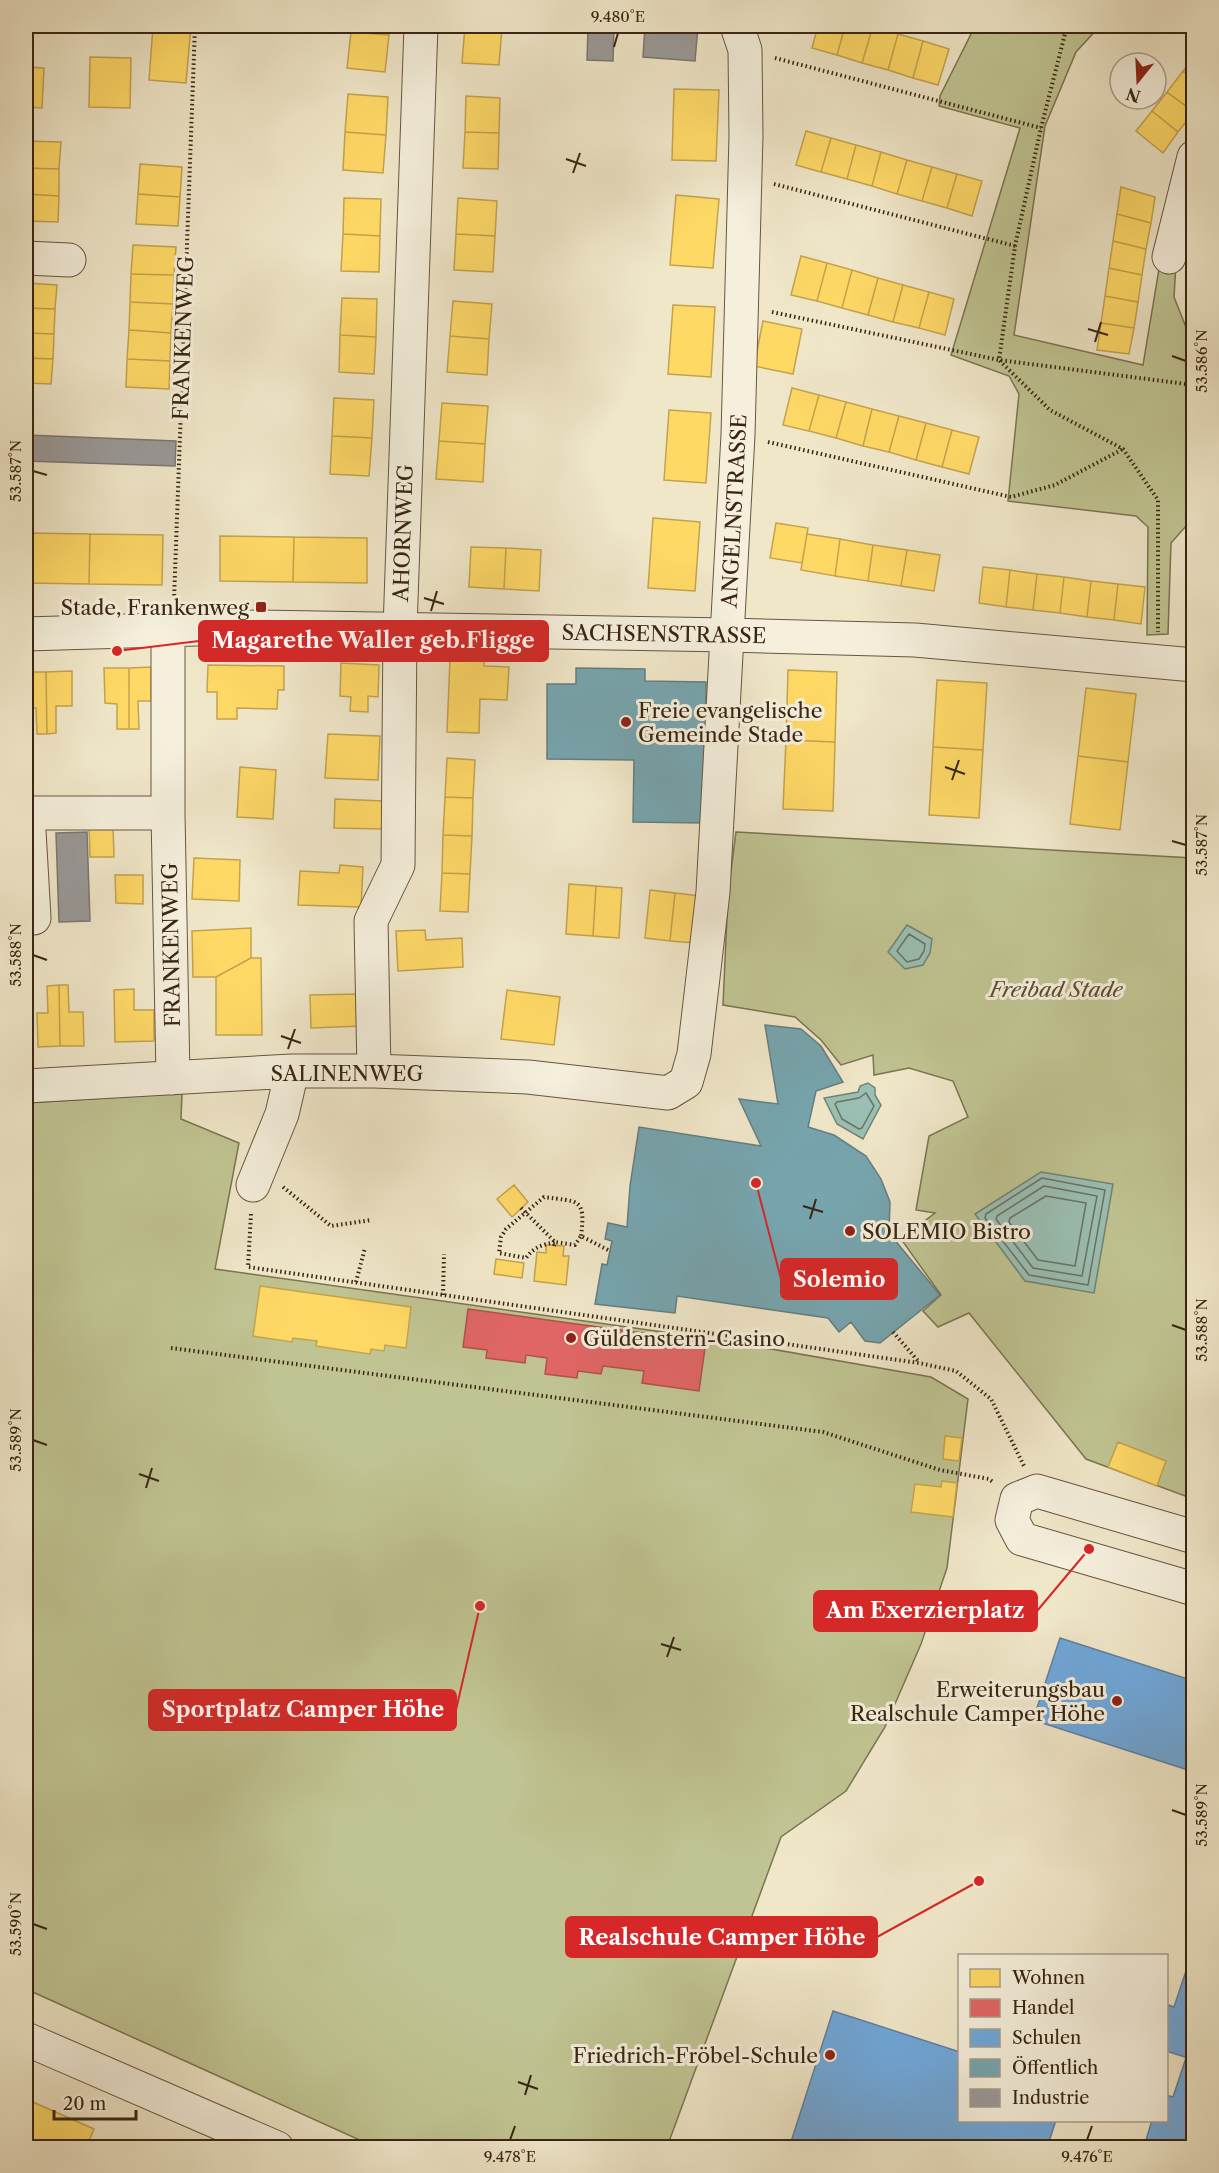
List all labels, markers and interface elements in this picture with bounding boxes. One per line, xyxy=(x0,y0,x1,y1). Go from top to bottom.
text: 9.480°E xyxy=(591,7,645,26)
north arrow xyxy=(1108,51,1168,111)
text: N xyxy=(1124,84,1143,107)
street label: FRANKENWEG xyxy=(168,255,198,421)
text: 53.586°N xyxy=(1192,329,1211,393)
street label: ANGELNSTRASSE xyxy=(716,413,752,610)
text: 53.587°N xyxy=(6,440,25,502)
street label: AHORNWEG xyxy=(388,464,418,603)
place label: Stade, Frankenweg xyxy=(60,595,250,620)
marker: Stade, Frankenweg xyxy=(254,600,268,614)
street label: SACHSENSTRASSE xyxy=(562,620,766,648)
callout: Magarethe Waller geb.Fligge xyxy=(199,621,548,661)
text: Magarethe Waller geb.Fligge xyxy=(211,627,535,654)
place label: Freie evangelische Gemeinde Stade xyxy=(638,698,822,747)
marker: Freie evangelische Gemeinde Stade xyxy=(619,715,633,729)
text: 53.587°N xyxy=(1192,814,1211,876)
street label: FRANKENWEG xyxy=(157,863,185,1027)
text: 53.588°N xyxy=(6,923,25,987)
park label: Freibad Stade xyxy=(987,977,1123,1002)
street label: SALINENWEG xyxy=(271,1061,424,1086)
place label: SOLEMIO Bistro xyxy=(862,1219,1031,1244)
marker: SOLEMIO Bistro xyxy=(843,1224,857,1238)
callout: Solemio xyxy=(781,1259,897,1299)
text: Solemio xyxy=(793,1266,885,1293)
text: 53.588°N xyxy=(1192,1298,1211,1362)
place label: Güldenstern-Casino xyxy=(583,1326,785,1351)
marker: Güldenstern-Casino xyxy=(564,1331,578,1345)
text: 53.589°N xyxy=(6,1408,25,1472)
callout: Am Exerzierplatz xyxy=(814,1591,1037,1631)
text: Am Exerzierplatz xyxy=(825,1597,1024,1624)
place label: Erweiterungsbau Realschule Camper Höhe xyxy=(850,1677,1105,1726)
callout: Sportplatz Camper Höhe xyxy=(149,1690,456,1730)
marker: Erweiterungsbau Realschule Camper Höhe xyxy=(1110,1694,1124,1708)
text: Sportplatz Camper Höhe xyxy=(162,1696,444,1723)
text: 53.589°N xyxy=(1192,1783,1211,1847)
text: 53.590°N xyxy=(6,1892,25,1956)
callout: Realschule Camper Höhe xyxy=(566,1917,877,1957)
text: Realschule Camper Höhe xyxy=(579,1924,865,1951)
legend xyxy=(958,1954,1168,2122)
text: Wohnen xyxy=(1011,1967,1085,1989)
text: Handel xyxy=(1012,1997,1074,2019)
text: Schulen xyxy=(1012,2027,1081,2049)
place label: Friedrich-Fröbel-Schule xyxy=(573,2043,818,2068)
marker: Friedrich-Fröbel-Schule xyxy=(823,2048,837,2062)
text: Öffentlich xyxy=(1012,2056,1098,2079)
scale bar xyxy=(54,2083,136,2121)
text: Industrie xyxy=(1012,2087,1089,2109)
text: 20 m xyxy=(63,2093,107,2115)
text: 9.478°E xyxy=(484,2147,536,2166)
text: 9.476°E xyxy=(1061,2147,1113,2166)

